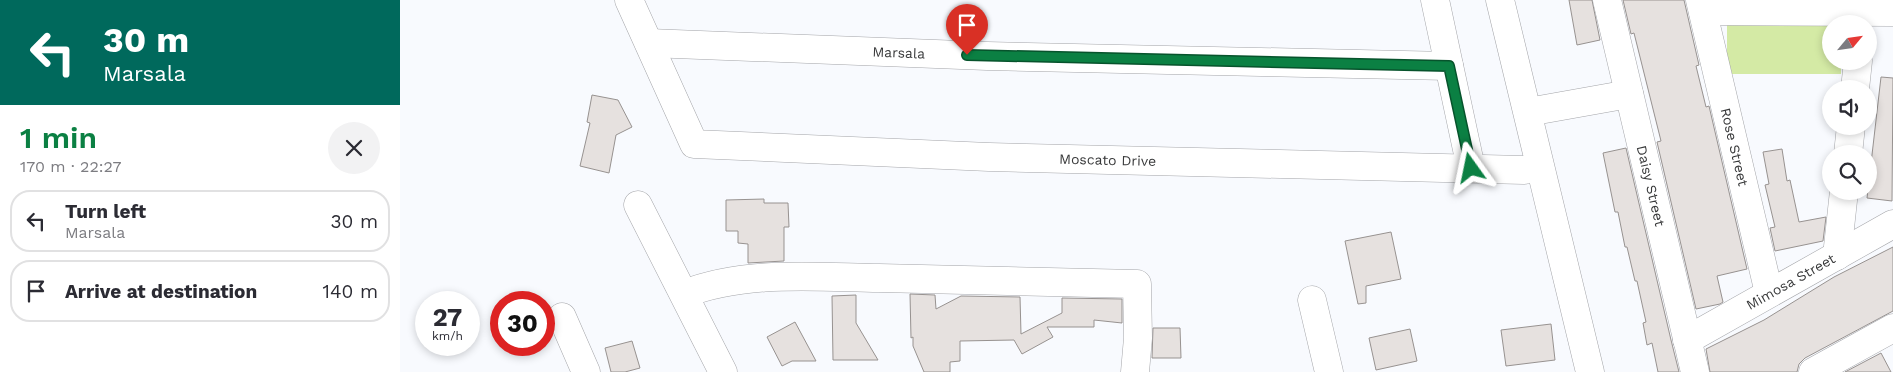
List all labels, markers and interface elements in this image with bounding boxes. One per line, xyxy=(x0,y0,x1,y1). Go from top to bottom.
pin xyxy=(946,4,988,55)
icon: arrive xyxy=(953,11,981,39)
north arrow xyxy=(1822,15,1878,70)
map controls xyxy=(1822,15,1877,200)
text: 30 m xyxy=(103,19,189,61)
icon: left xyxy=(20,20,85,85)
street label: Marsala xyxy=(872,44,926,62)
text: Marsala xyxy=(103,61,186,86)
button: sound xyxy=(1822,80,1877,135)
street label: Rose Street xyxy=(1718,106,1752,188)
text: 1 min xyxy=(20,120,97,155)
button: close xyxy=(328,122,380,174)
position arrow xyxy=(1444,141,1496,193)
street label: Daisy Street xyxy=(1634,144,1668,228)
button: search xyxy=(1822,145,1877,200)
street label: Moscato Drive xyxy=(1059,151,1156,169)
text: 170 m · 22:27 xyxy=(20,157,121,176)
text: Turn left xyxy=(65,200,146,223)
icon: left xyxy=(22,207,50,235)
text: 30 m xyxy=(331,210,378,233)
text: Marsala xyxy=(65,223,125,242)
street label: Mimosa Street xyxy=(1743,250,1838,313)
icon: arrive xyxy=(22,277,50,305)
text: Arrive at destination xyxy=(65,280,257,303)
text: 140 m xyxy=(323,280,378,303)
speed limit sign: 30 xyxy=(490,291,555,356)
text: 27 xyxy=(433,303,462,332)
text: km/h xyxy=(432,329,463,343)

